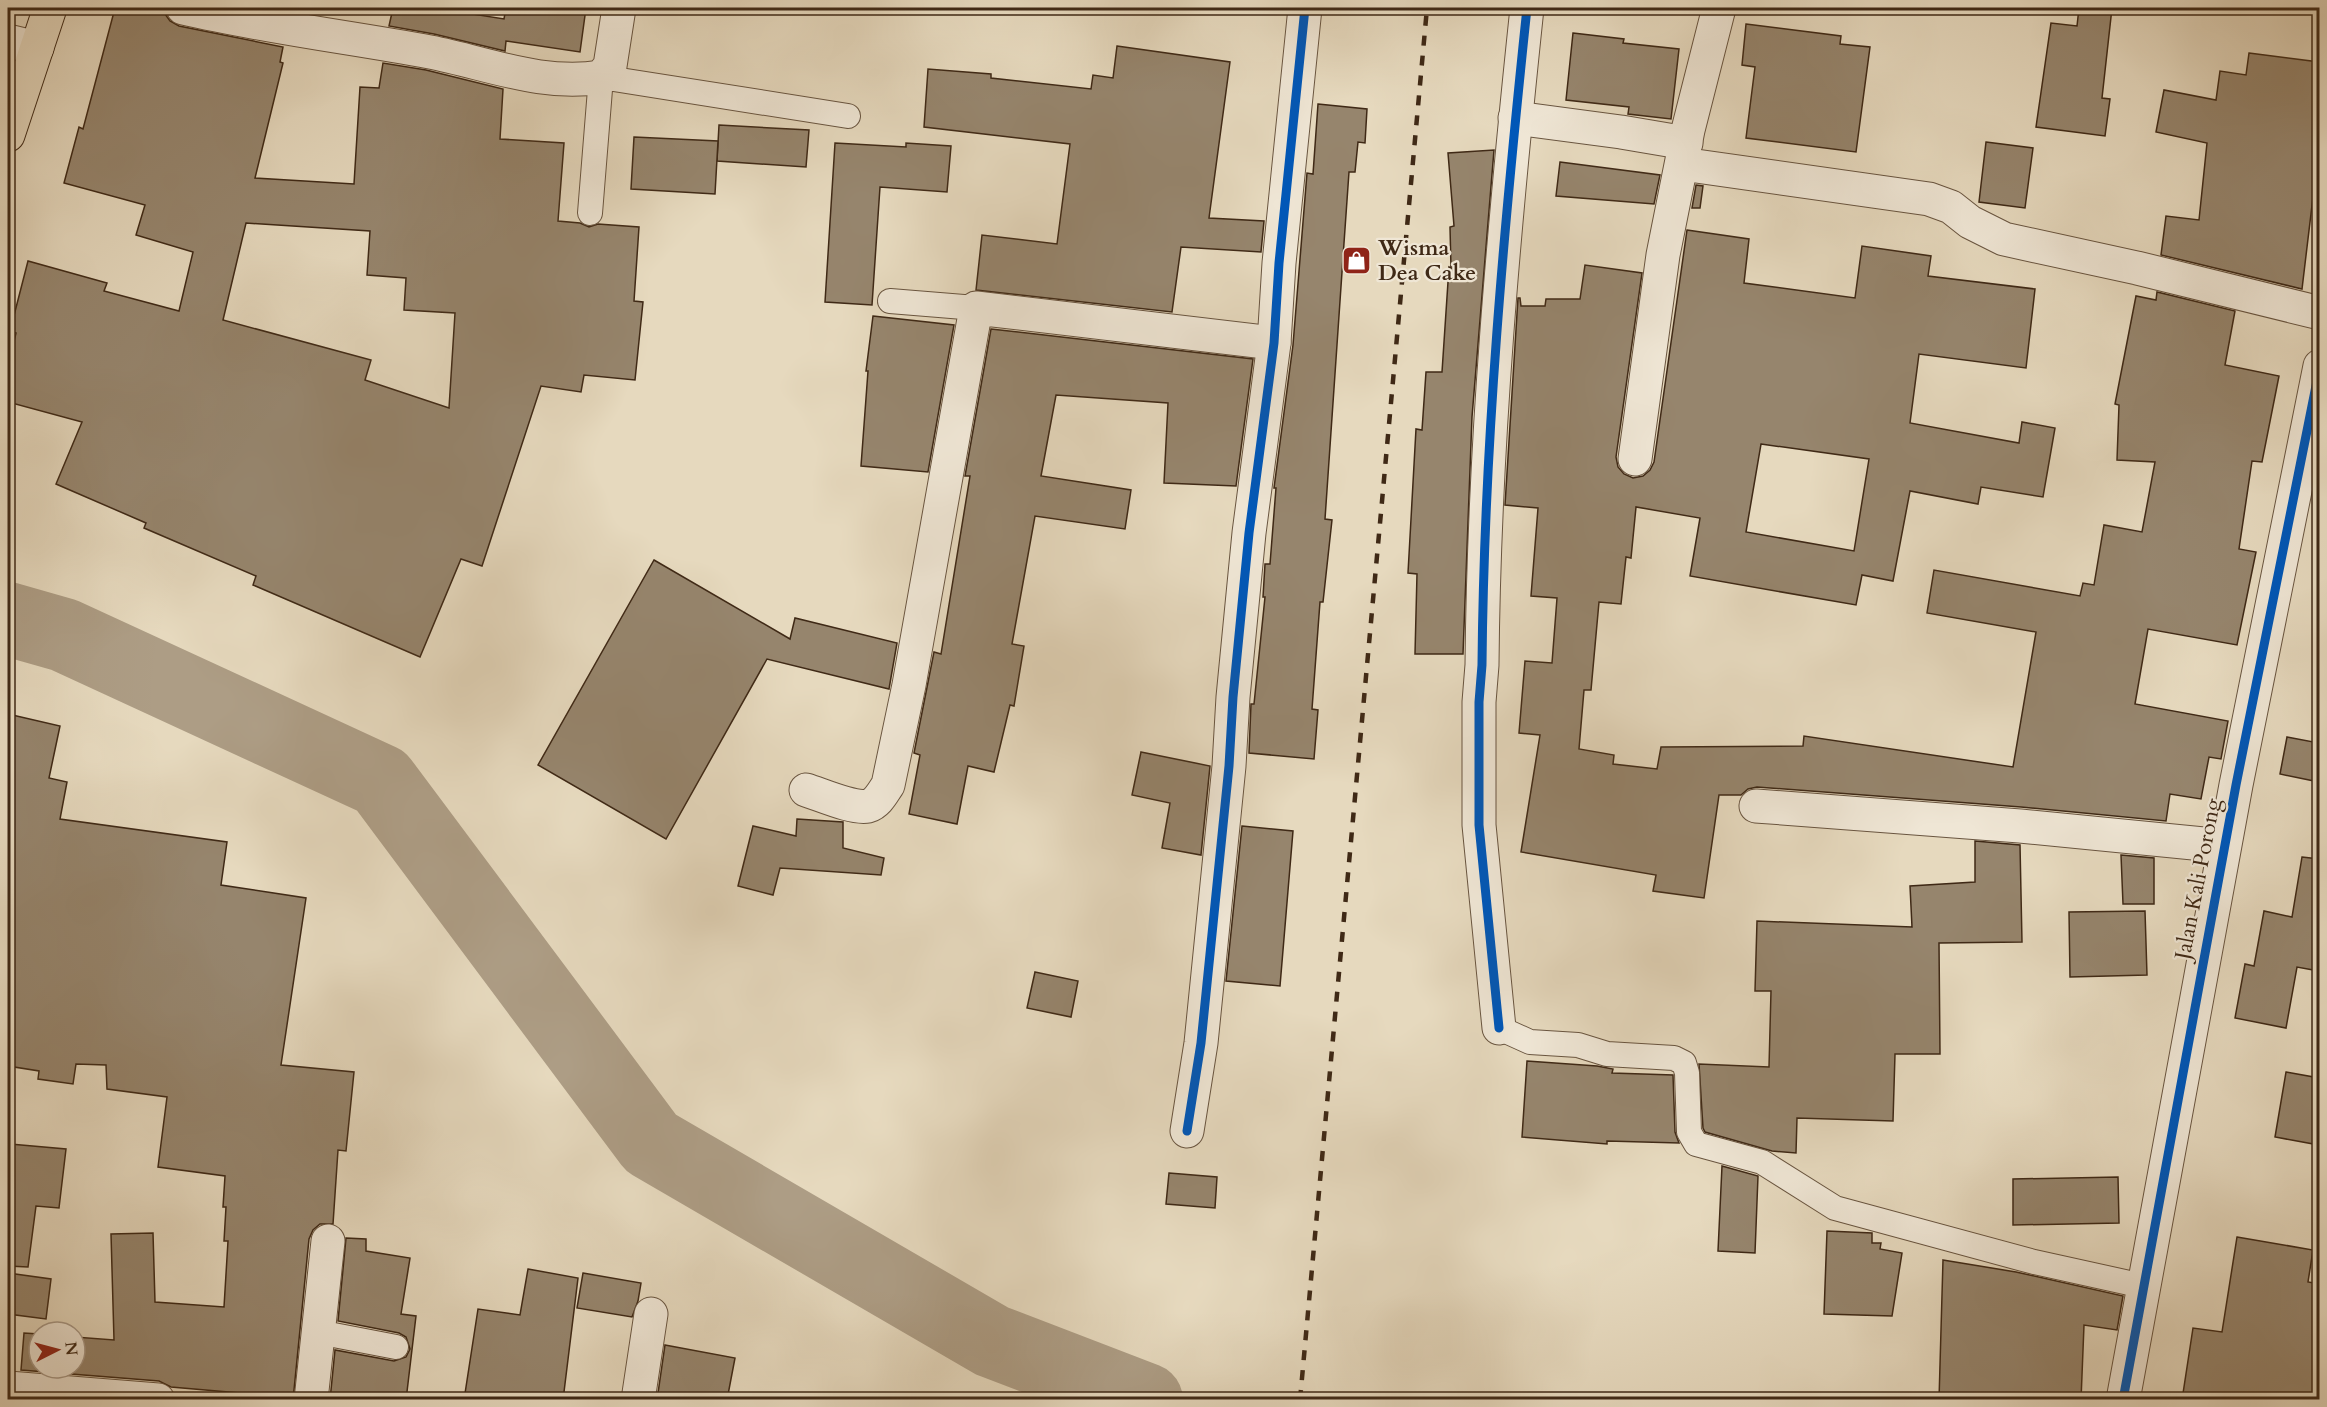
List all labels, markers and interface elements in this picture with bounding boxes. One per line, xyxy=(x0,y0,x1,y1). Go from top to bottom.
place label: Wisma Dea Cake xyxy=(1377,233,1476,288)
shop icon: Wisma Dea Cake xyxy=(1341,245,1373,277)
street label: Jalan Kali Porong xyxy=(2167,795,2228,965)
north arrow xyxy=(27,1320,87,1380)
text: N xyxy=(59,1340,83,1357)

